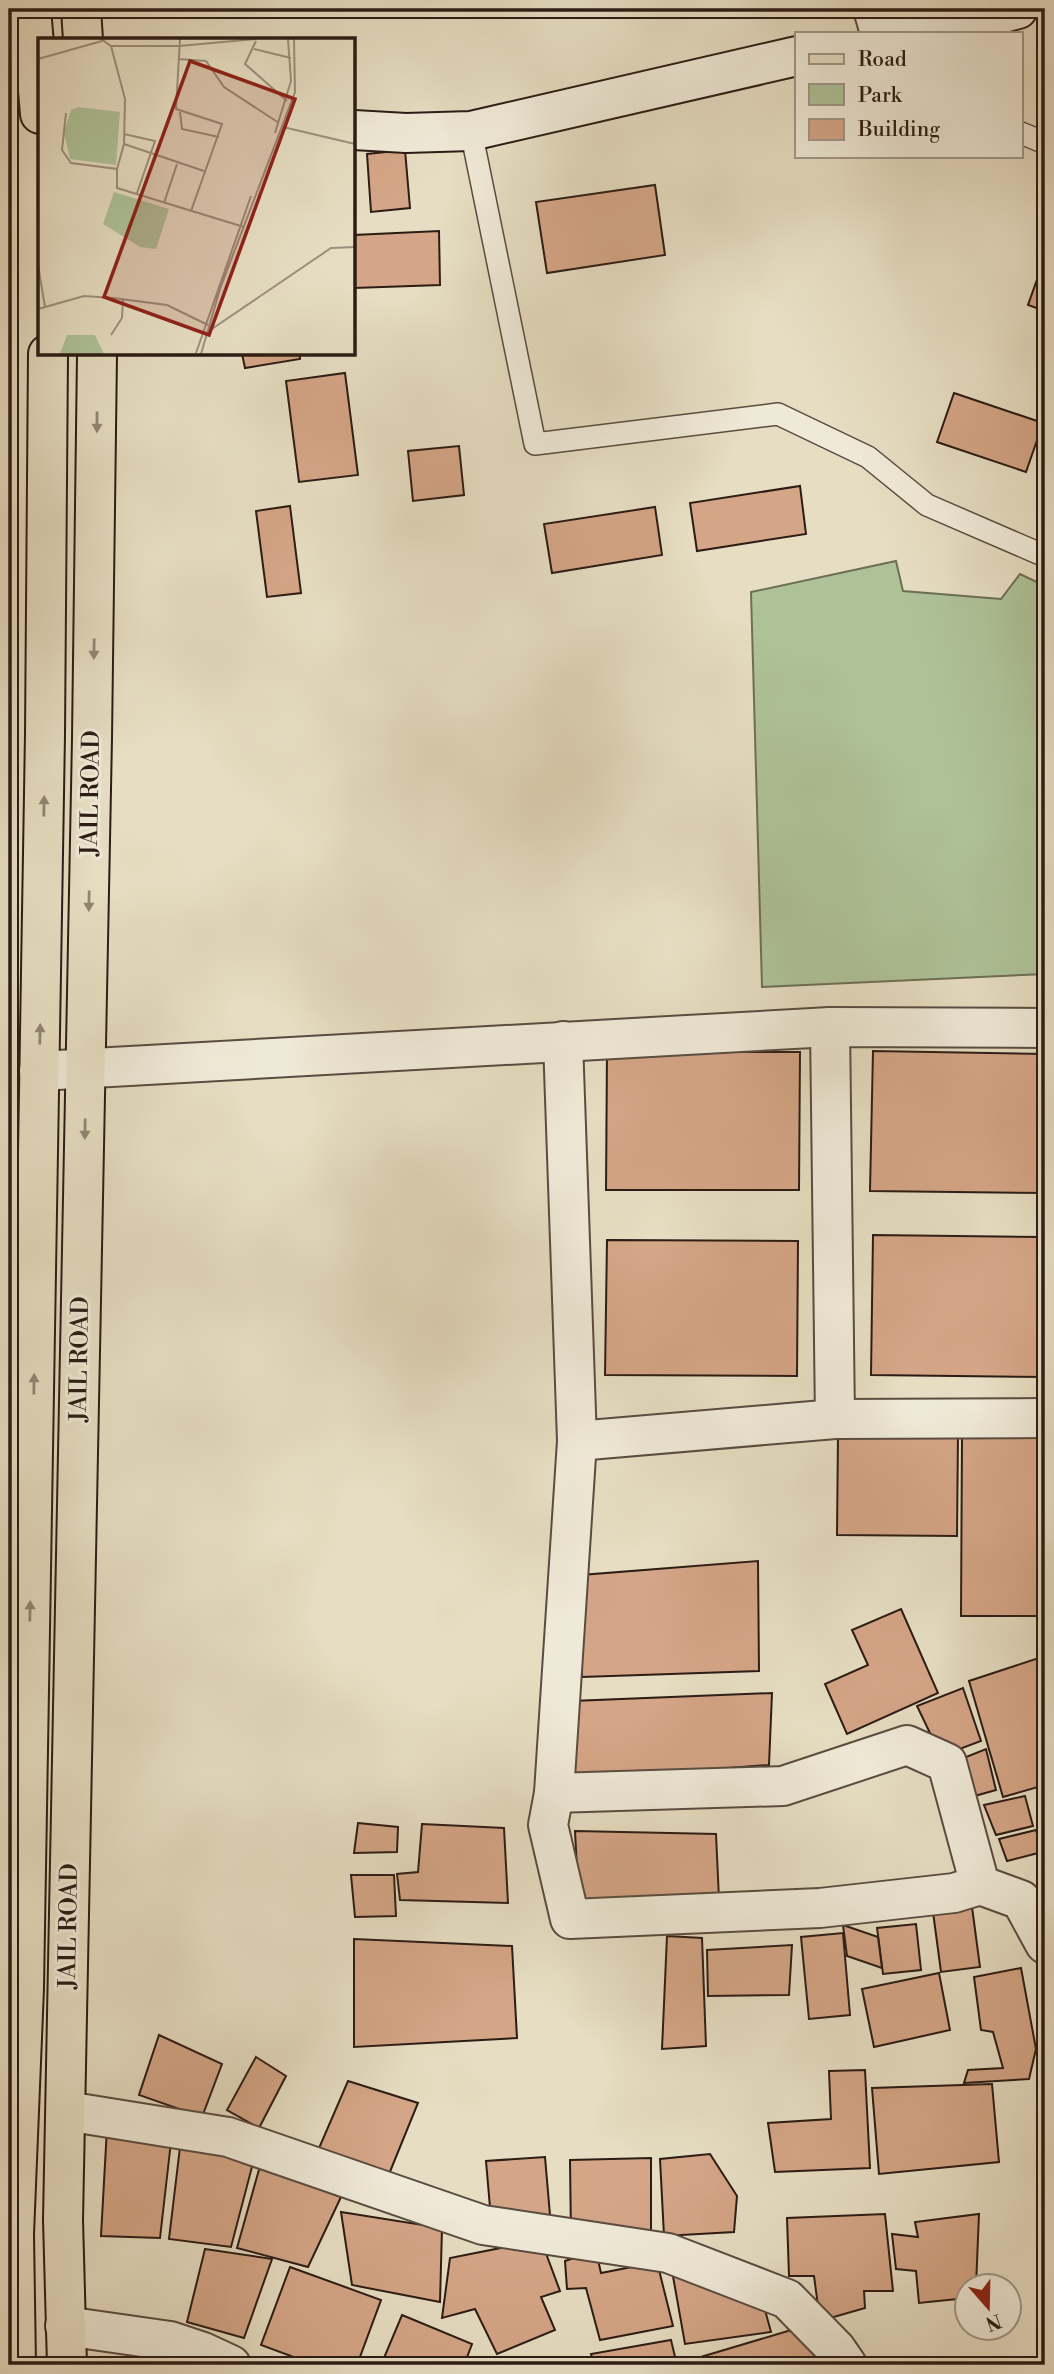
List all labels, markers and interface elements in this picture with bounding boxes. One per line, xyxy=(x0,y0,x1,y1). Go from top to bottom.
legend xyxy=(795,32,1023,158)
inset map xyxy=(38,38,355,355)
text: Road xyxy=(858,47,907,73)
text: Park xyxy=(858,83,903,109)
text: Building xyxy=(857,117,940,143)
one-way arrow xyxy=(91,411,103,433)
one-way arrow xyxy=(88,638,100,660)
street label: JAIL ROAD xyxy=(75,730,107,857)
one-way arrow xyxy=(38,795,50,817)
one-way arrow xyxy=(84,890,95,912)
one-way arrow xyxy=(34,1023,45,1045)
one-way arrow xyxy=(79,1118,91,1140)
street label: JAIL ROAD xyxy=(64,1296,96,1423)
one-way arrow xyxy=(28,1373,40,1395)
one-way arrow xyxy=(24,1600,36,1622)
street label: JAIL ROAD xyxy=(53,1863,85,1990)
north arrow xyxy=(953,2272,1023,2342)
text: N xyxy=(982,2308,1005,2336)

